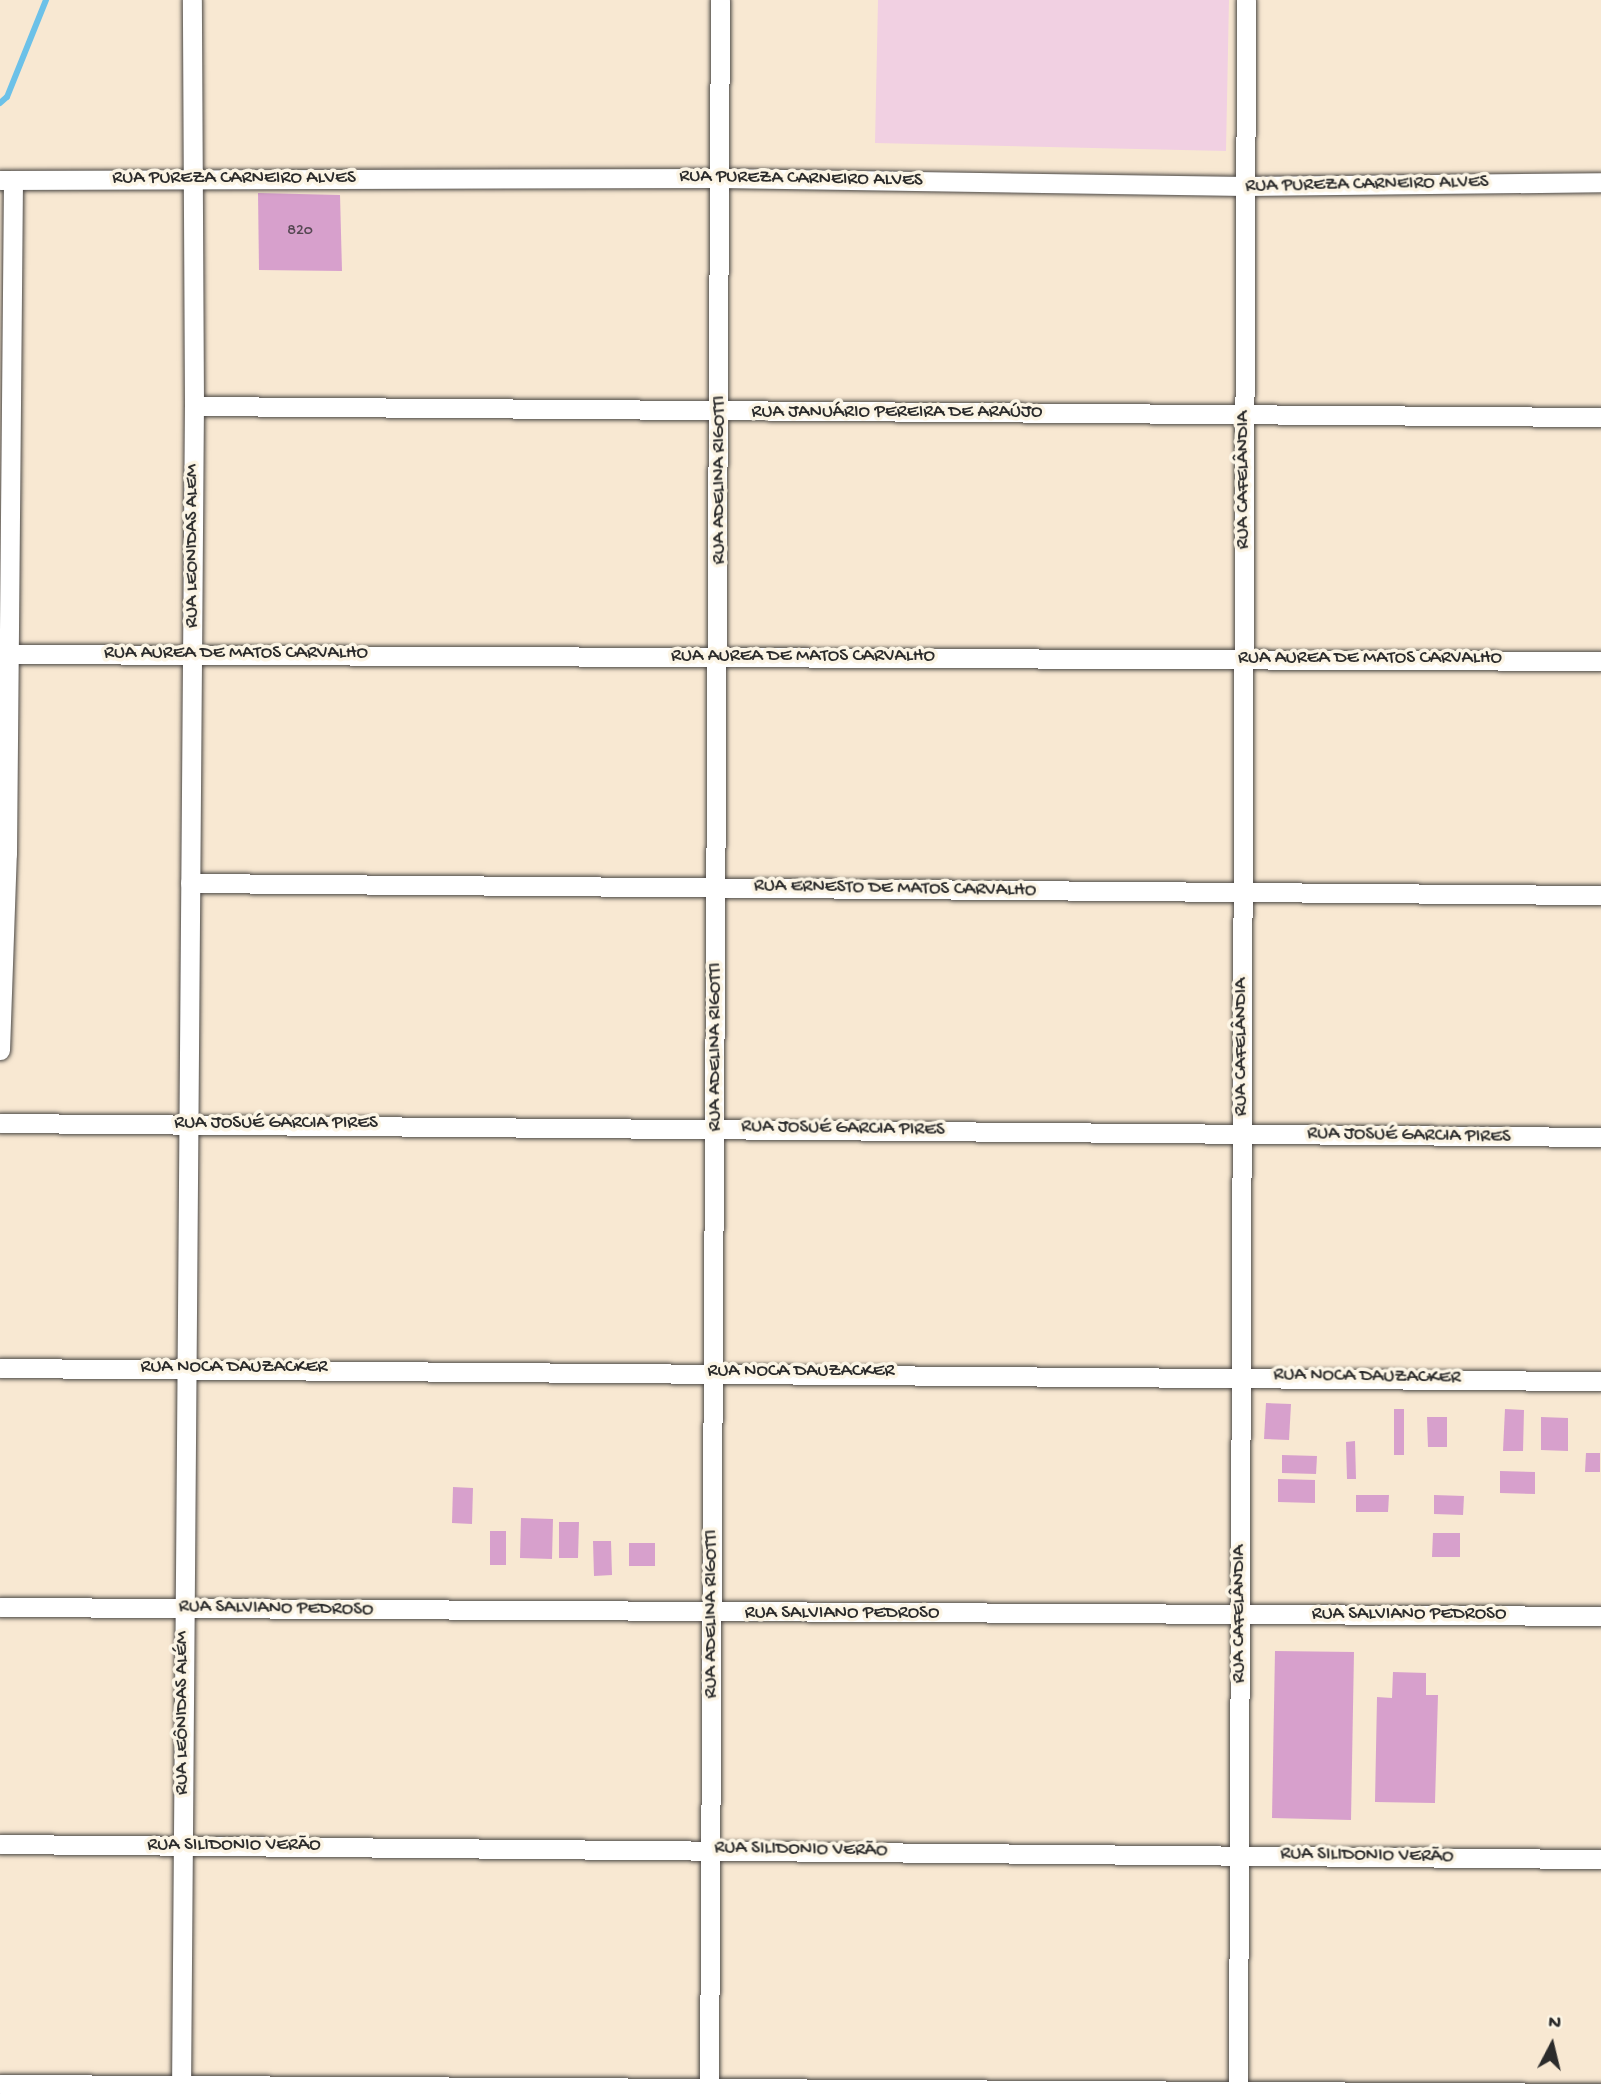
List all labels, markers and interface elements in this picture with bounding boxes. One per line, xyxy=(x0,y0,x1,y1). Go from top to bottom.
street label: RUA PUREZA CARNEIRO ALVES xyxy=(679,165,923,193)
street label: RUA PUREZA CARNEIRO ALVES xyxy=(112,168,356,190)
street label: RUA PUREZA CARNEIRO ALVES xyxy=(1245,171,1489,199)
house number: 820 xyxy=(287,222,313,242)
street label: RUA ADELINA RIGOTTI xyxy=(709,396,731,564)
street label: RUA JANUÁRIO PEREIRA DE ARAÚJO xyxy=(752,402,1042,424)
street label: RUA CAFELÂNDIA xyxy=(1233,411,1255,549)
street label: RUA LEONIDAS ALEM xyxy=(182,464,204,628)
street label: RUA AUREA DE MATOS CARVALHO xyxy=(104,643,368,665)
street label: RUA AUREA DE MATOS CARVALHO xyxy=(671,646,935,668)
street label: RUA AUREA DE MATOS CARVALHO xyxy=(1238,648,1502,670)
street label: RUA ERNESTO DE MATOS CARVALHO xyxy=(754,875,1036,903)
street label: RUA ADELINA RIGOTTI xyxy=(705,963,727,1131)
street label: RUA CAFELÂNDIA xyxy=(1231,978,1253,1116)
street label: RUA JOSUÉ GARCIA PIRES xyxy=(174,1113,378,1135)
street label: RUA JOSUÉ GARCIA PIRES xyxy=(741,1116,945,1142)
street label: RUA JOSUÉ GARCIA PIRES xyxy=(1307,1123,1511,1149)
street label: RUA NOCA DAUZACKER xyxy=(140,1357,328,1379)
street label: RUA NOCA DAUZACKER xyxy=(707,1361,895,1383)
street label: RUA NOCA DAUZACKER xyxy=(1273,1364,1461,1390)
street label: RUA ADELINA RIGOTTI xyxy=(701,1530,723,1698)
street label: RUA CAFELÂNDIA xyxy=(1229,1545,1251,1683)
street label: RUA SALVIANO PEDROSO xyxy=(178,1596,374,1622)
street label: RUA SALVIANO PEDROSO xyxy=(745,1603,939,1625)
street label: RUA SALVIANO PEDROSO xyxy=(1312,1604,1506,1626)
street label: RUA LEÔNIDAS ALÉM xyxy=(172,1631,194,1795)
street label: RUA SILIDONIO VERÃO xyxy=(147,1835,321,1857)
street label: RUA SILIDONIO VERÃO xyxy=(714,1837,888,1863)
street label: RUA SILIDONIO VERÃO xyxy=(1280,1843,1454,1869)
north arrow xyxy=(1517,2010,1587,2080)
text: N xyxy=(1547,2011,1562,2036)

